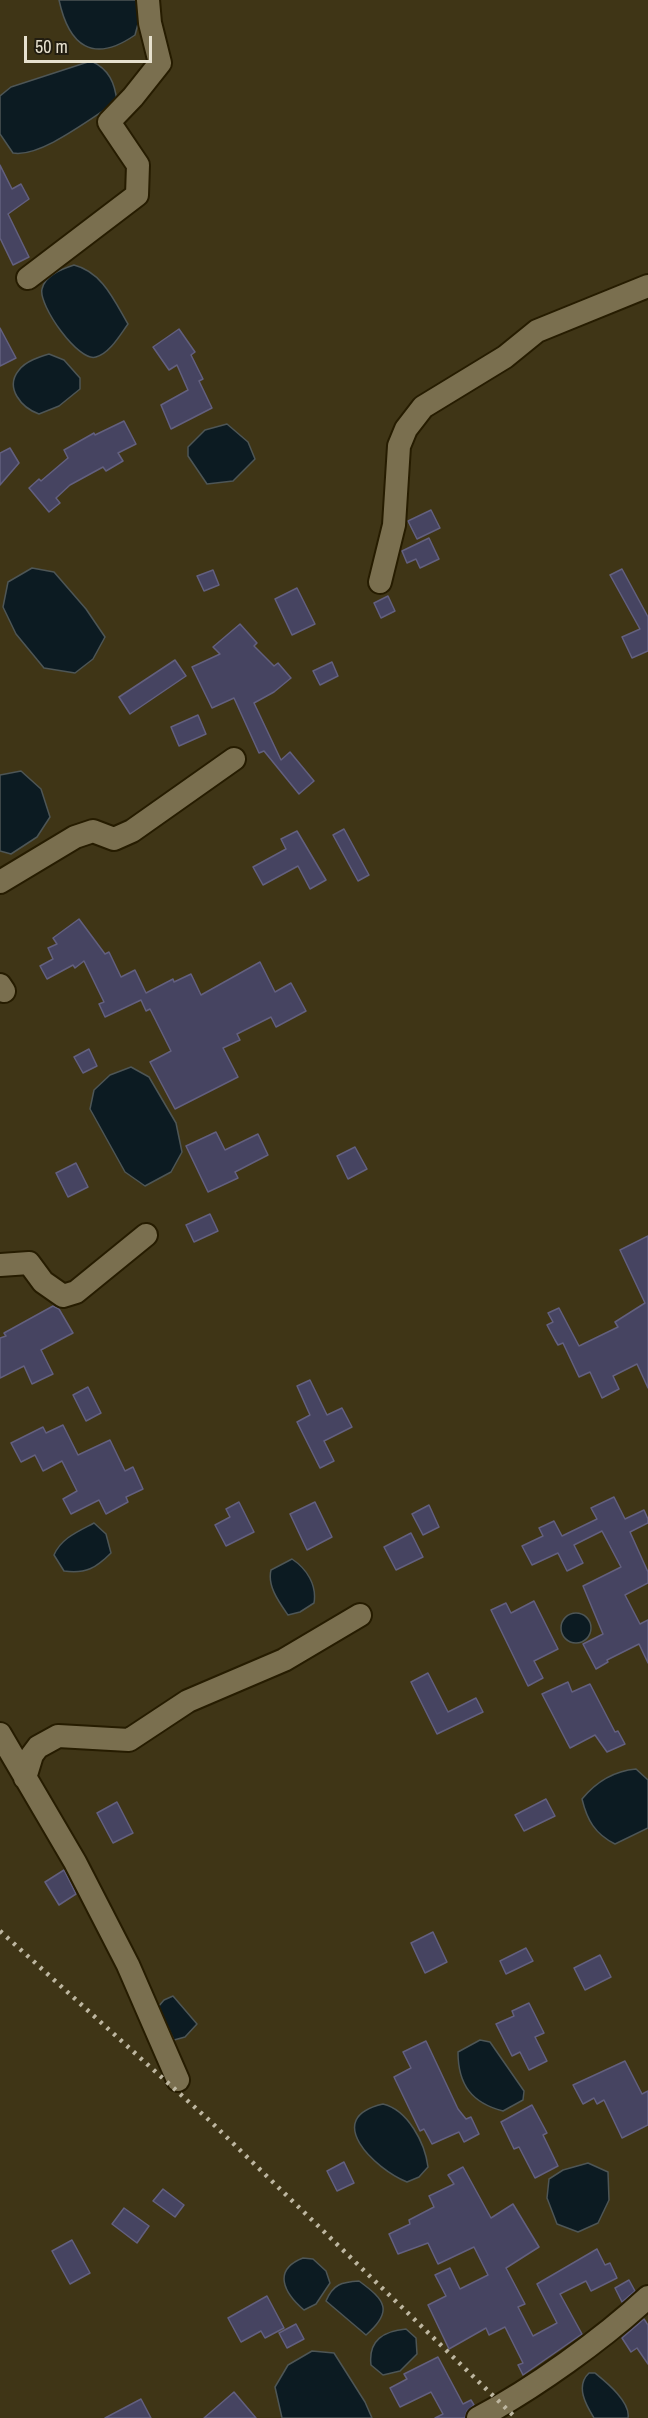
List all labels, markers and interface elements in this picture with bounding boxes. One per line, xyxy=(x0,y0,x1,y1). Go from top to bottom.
scale bar xyxy=(27,24,154,62)
text: 50 m xyxy=(35,34,68,59)

